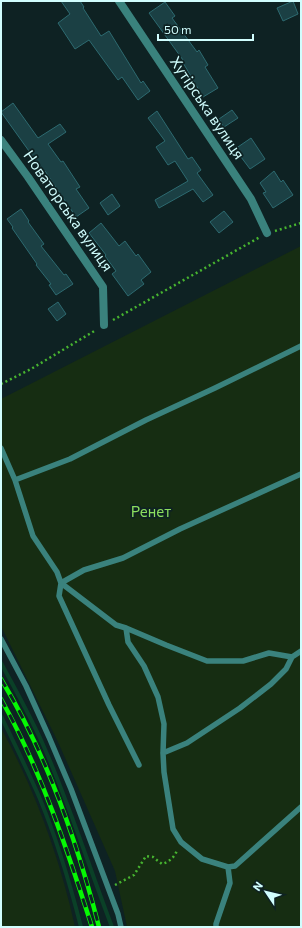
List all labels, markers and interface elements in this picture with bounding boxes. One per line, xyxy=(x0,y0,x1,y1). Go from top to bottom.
scale bar xyxy=(158,16,253,42)
text: 50 m xyxy=(164,22,192,36)
street label: Хутірська вулиця xyxy=(167,53,249,162)
street label: Новаторська вулиця xyxy=(20,147,117,274)
park label: Ренет xyxy=(131,502,171,520)
north arrow xyxy=(246,872,286,912)
text: N xyxy=(250,879,265,893)

